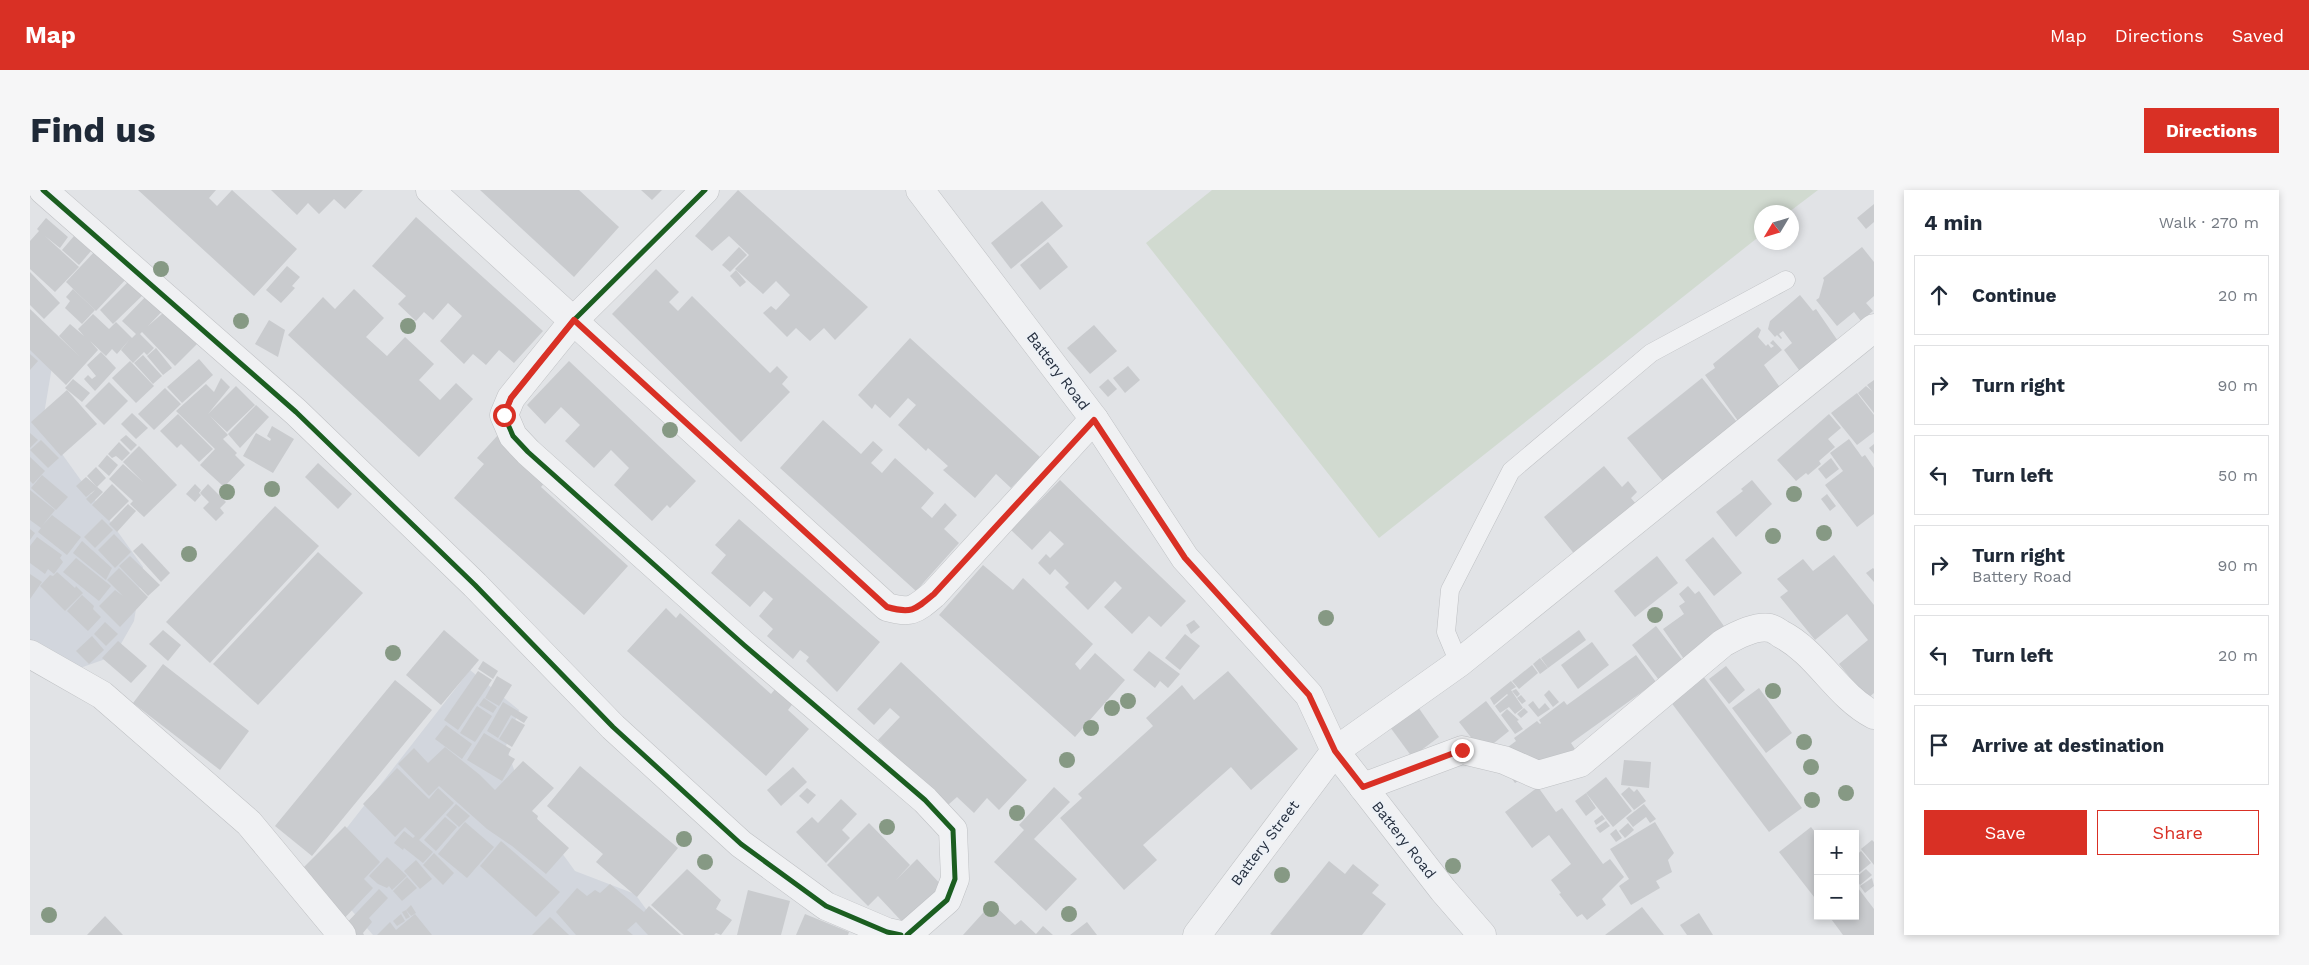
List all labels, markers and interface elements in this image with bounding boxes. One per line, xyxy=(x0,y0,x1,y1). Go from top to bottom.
text: Map xyxy=(25,21,76,49)
text: Map xyxy=(2050,25,2087,46)
text: Directions xyxy=(2115,25,2204,46)
text: Saved xyxy=(2232,25,2284,46)
button: Directions xyxy=(2144,108,2279,153)
text: Find us xyxy=(30,109,156,151)
north arrow xyxy=(1754,205,1799,250)
text: 4 min xyxy=(1924,210,1982,235)
text: Walk · 270 m xyxy=(2159,213,2259,232)
icon: ahead xyxy=(1925,281,1953,309)
text: Continue xyxy=(1972,284,2056,307)
text: 20 m xyxy=(2218,286,2258,305)
street label: Battery Road xyxy=(1023,328,1093,414)
icon: right xyxy=(1925,371,1953,399)
text: Turn right xyxy=(1972,374,2065,397)
text: 90 m xyxy=(2217,376,2258,395)
route start xyxy=(493,404,516,427)
icon: left xyxy=(1925,461,1953,489)
text: Turn left xyxy=(1972,464,2053,487)
text: 50 m xyxy=(2218,466,2258,485)
text: Turn right xyxy=(1972,544,2065,567)
icon: right xyxy=(1925,551,1953,579)
text: 90 m xyxy=(2217,556,2258,575)
text: Battery Road xyxy=(1972,567,2072,586)
icon: left xyxy=(1925,641,1953,669)
text: Turn left xyxy=(1972,644,2053,667)
text: 20 m xyxy=(2218,646,2258,665)
icon: arrive xyxy=(1925,731,1953,759)
text: Arrive at destination xyxy=(1972,734,2164,757)
route end xyxy=(1451,739,1474,762)
street label: Battery Street xyxy=(1227,796,1303,889)
street label: Battery Road xyxy=(1368,798,1440,882)
button: Save xyxy=(1924,810,2087,855)
button: Share xyxy=(2097,810,2259,855)
map controls xyxy=(1814,830,1859,920)
button: + xyxy=(1814,830,1859,875)
button: − xyxy=(1814,875,1859,920)

